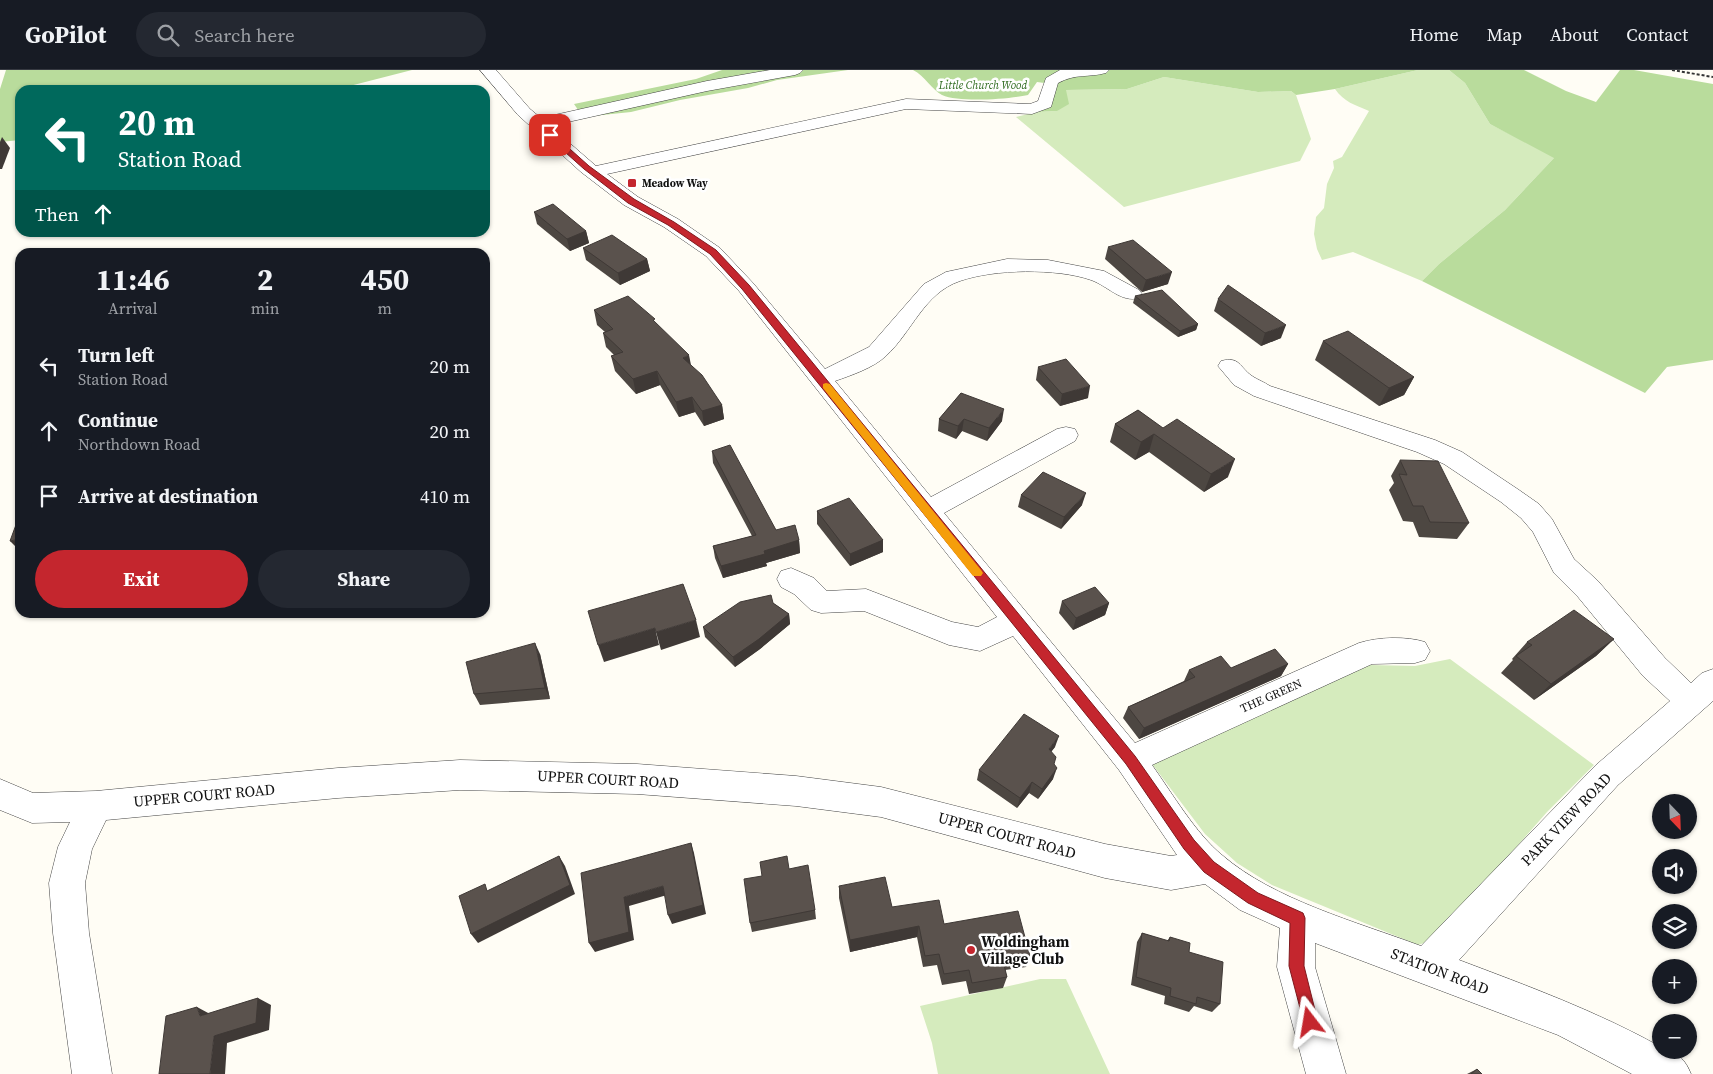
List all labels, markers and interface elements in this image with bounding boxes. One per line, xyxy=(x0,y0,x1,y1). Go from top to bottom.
search box xyxy=(136,12,486,57)
text: GoPilot xyxy=(25,18,106,51)
icon: search xyxy=(154,21,182,49)
text: Search here xyxy=(194,22,295,48)
text: Home xyxy=(1410,22,1459,47)
text: Map xyxy=(1487,22,1522,47)
text: About xyxy=(1550,22,1598,47)
text: Contact xyxy=(1626,22,1688,47)
park label: Little Church Wood xyxy=(938,78,1027,93)
text: 20 m xyxy=(118,99,195,147)
icon: left xyxy=(35,105,100,170)
pin xyxy=(529,114,571,156)
icon: arrive xyxy=(536,121,564,149)
text: Station Road xyxy=(118,144,242,174)
place label: Meadow Way xyxy=(642,176,708,191)
marker: Meadow Way xyxy=(626,177,638,189)
icon: ahead xyxy=(89,200,117,228)
text: Then xyxy=(35,201,79,227)
text: 11:46 xyxy=(96,259,170,300)
text: 2 xyxy=(257,259,273,300)
text: 450 xyxy=(360,259,409,300)
text: Arrival xyxy=(108,297,158,319)
text: min xyxy=(251,297,280,319)
text: m xyxy=(378,297,392,319)
text: Turn left xyxy=(78,342,154,368)
icon: left xyxy=(35,352,63,380)
text: 20 m xyxy=(429,353,470,379)
text: Station Road xyxy=(78,368,168,390)
text: Continue xyxy=(78,407,158,433)
icon: ahead xyxy=(35,417,63,445)
text: 20 m xyxy=(429,418,470,444)
text: Northdown Road xyxy=(78,433,200,455)
icon: arrive xyxy=(35,482,63,510)
text: Arrive at destination xyxy=(78,483,258,509)
text: 410 m xyxy=(420,483,470,509)
button: Exit xyxy=(35,550,248,608)
button: Share xyxy=(258,550,470,608)
street label: THE GREEN xyxy=(1238,675,1305,717)
street label: UPPER COURT ROAD xyxy=(536,765,680,793)
street label: PARK VIEW ROAD xyxy=(1516,768,1616,870)
street label: UPPER COURT ROAD xyxy=(132,778,276,812)
north arrow xyxy=(1652,794,1698,839)
map controls xyxy=(1652,794,1697,1059)
street label: UPPER COURT ROAD xyxy=(936,806,1078,864)
button: sound xyxy=(1652,849,1697,894)
button: layers xyxy=(1652,904,1697,949)
place label: Woldingham Village Club xyxy=(981,931,1070,969)
street label: STATION ROAD xyxy=(1388,943,1492,999)
marker: Woldingham Village Club xyxy=(965,944,977,956)
button: + xyxy=(1652,959,1697,1004)
position arrow xyxy=(1283,995,1335,1047)
button: − xyxy=(1652,1014,1697,1059)

